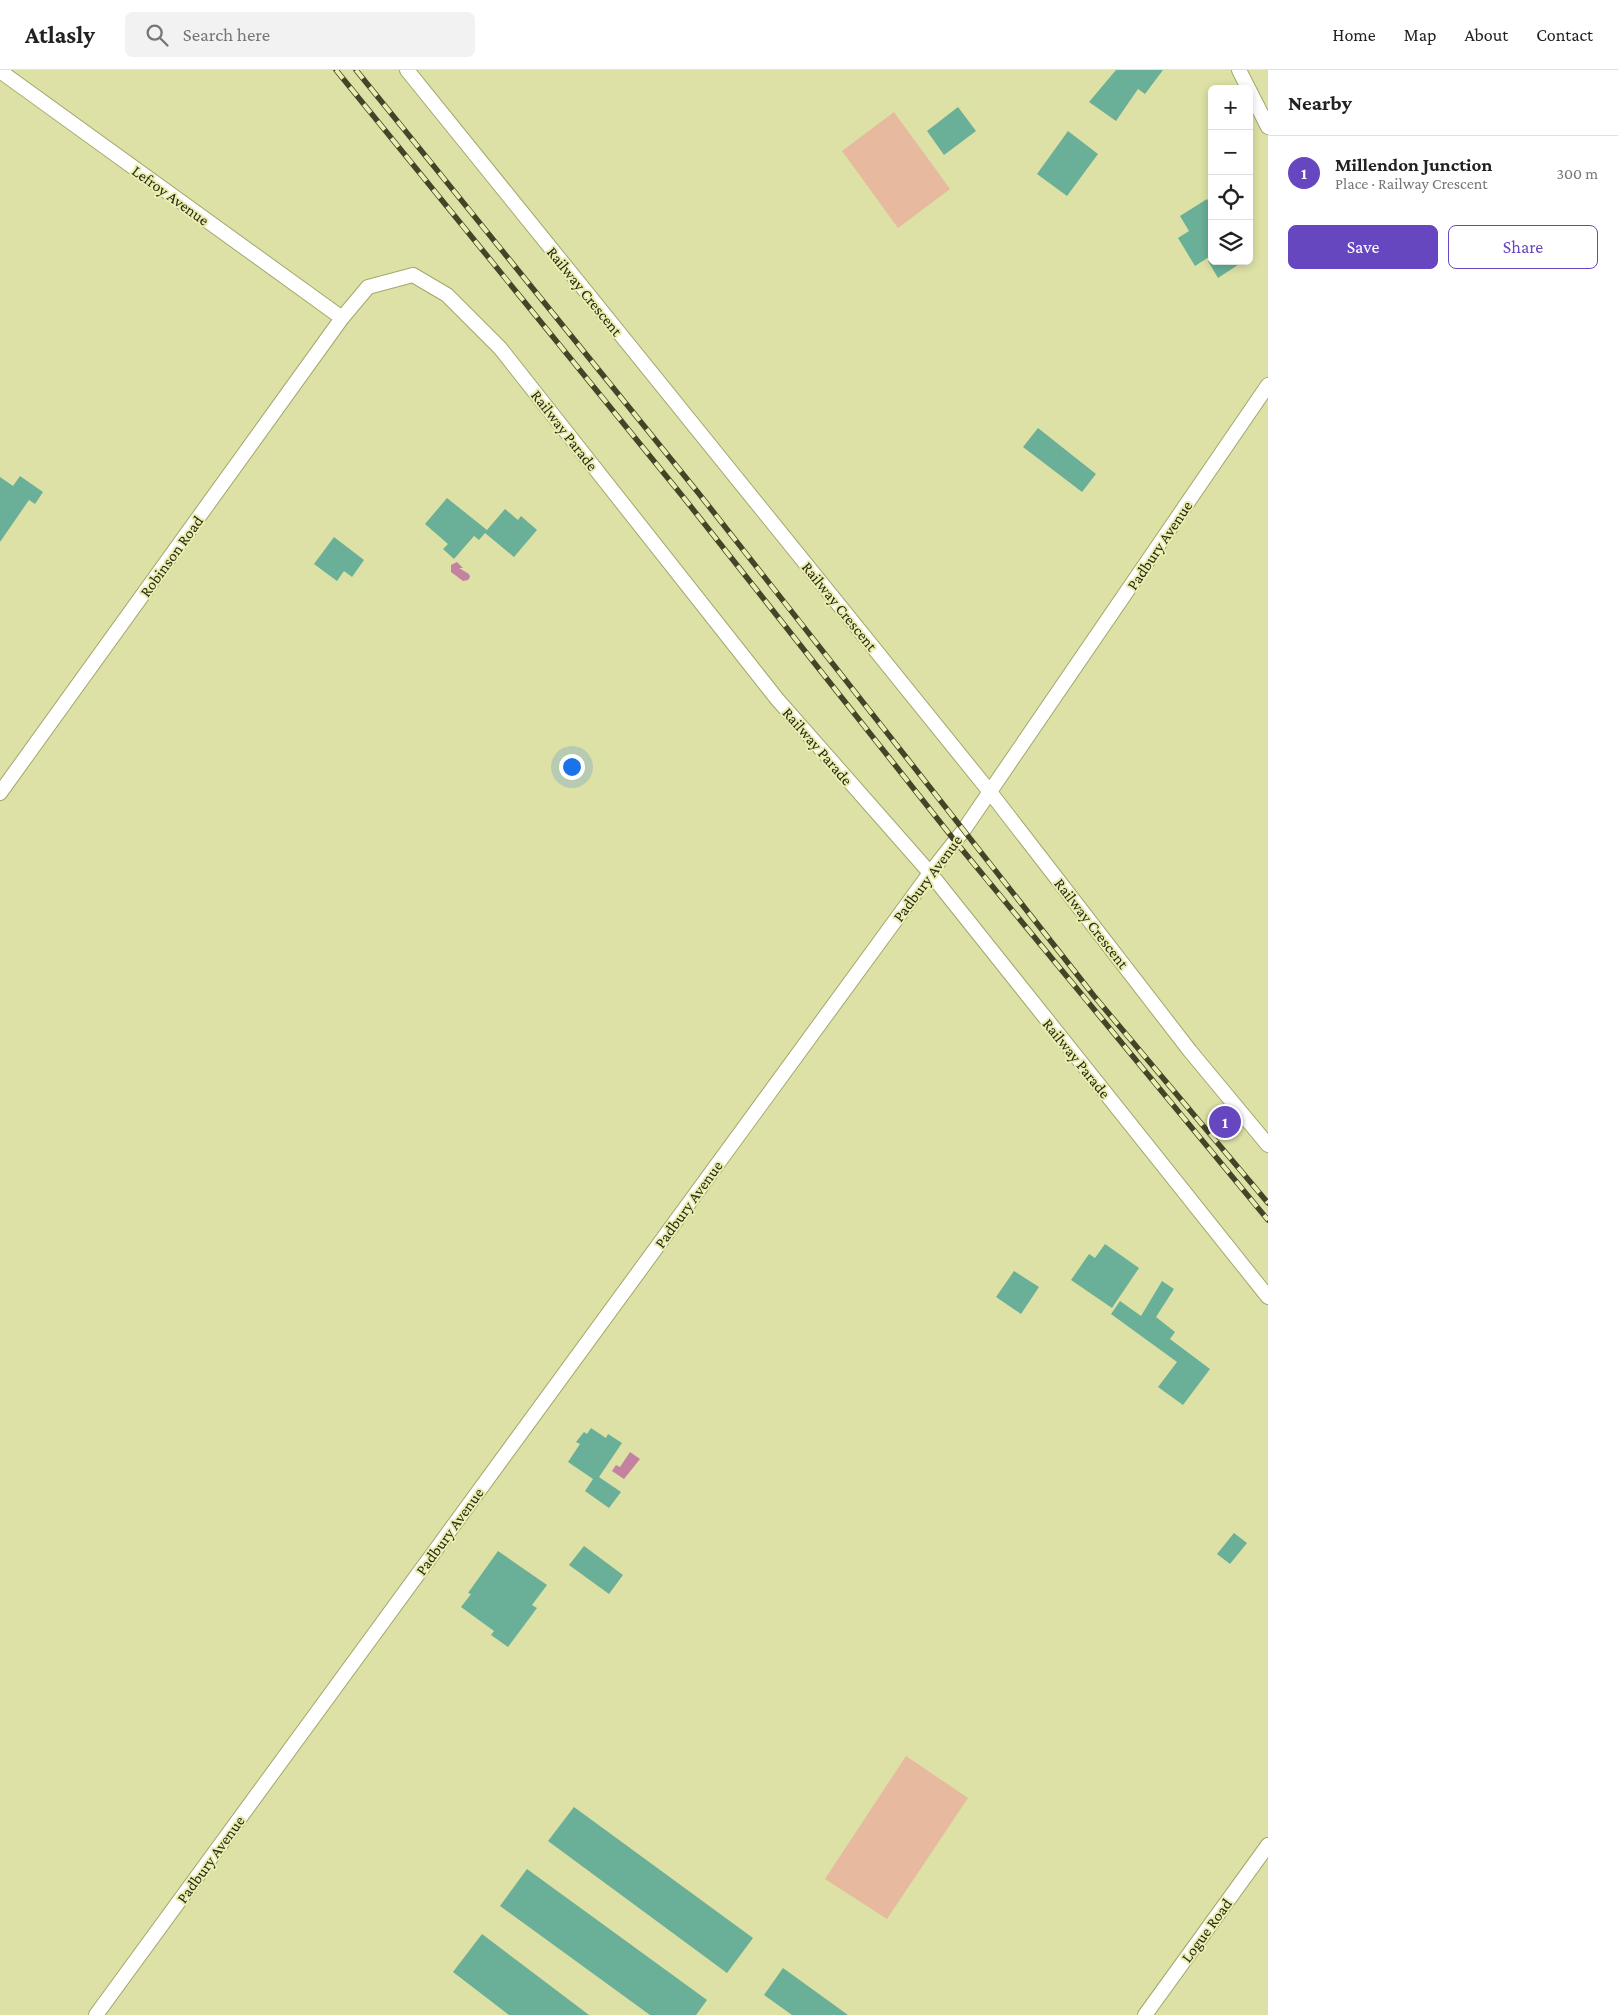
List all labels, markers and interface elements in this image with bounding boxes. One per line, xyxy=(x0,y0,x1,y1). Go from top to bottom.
search box xyxy=(125,12,475,57)
text: Atlasly xyxy=(25,21,95,48)
icon: search xyxy=(143,21,171,49)
text: Search here xyxy=(183,24,270,45)
text: Home xyxy=(1333,25,1376,45)
text: Map xyxy=(1404,25,1436,45)
text: About xyxy=(1464,25,1508,45)
text: Contact xyxy=(1536,25,1593,45)
map controls xyxy=(1208,85,1253,265)
button: + xyxy=(1208,85,1253,130)
text: Nearby xyxy=(1288,91,1352,115)
button: − xyxy=(1208,130,1253,175)
text: Millendon Junction xyxy=(1335,154,1492,175)
street label: Lefroy Avenue xyxy=(129,162,212,230)
text: 1 xyxy=(1301,165,1307,182)
text: 300 m xyxy=(1556,165,1598,182)
button: locate xyxy=(1208,175,1253,220)
text: Place · Railway Crescent xyxy=(1335,175,1488,192)
button: layers xyxy=(1208,220,1253,265)
button: Save xyxy=(1288,225,1438,269)
button: Share xyxy=(1448,225,1598,269)
street label: Railway Crescent xyxy=(543,243,626,340)
street label: Railway Parade xyxy=(527,387,601,475)
street label: Padbury Avenue xyxy=(1123,498,1196,594)
street label: Robinson Road xyxy=(136,512,207,600)
street label: Railway Crescent xyxy=(798,558,881,655)
street label: Railway Parade xyxy=(779,704,856,789)
your location xyxy=(559,754,585,780)
street label: Padbury Avenue xyxy=(889,832,966,925)
street label: Railway Crescent xyxy=(1050,875,1132,973)
street label: Railway Parade xyxy=(1039,1015,1114,1102)
pin: 1 xyxy=(1209,1103,1241,1141)
street label: Padbury Avenue xyxy=(651,1157,727,1252)
street label: Padbury Avenue xyxy=(412,1484,488,1579)
street label: Padbury Avenue xyxy=(173,1812,249,1907)
street label: Logue Road xyxy=(1178,1895,1236,1966)

